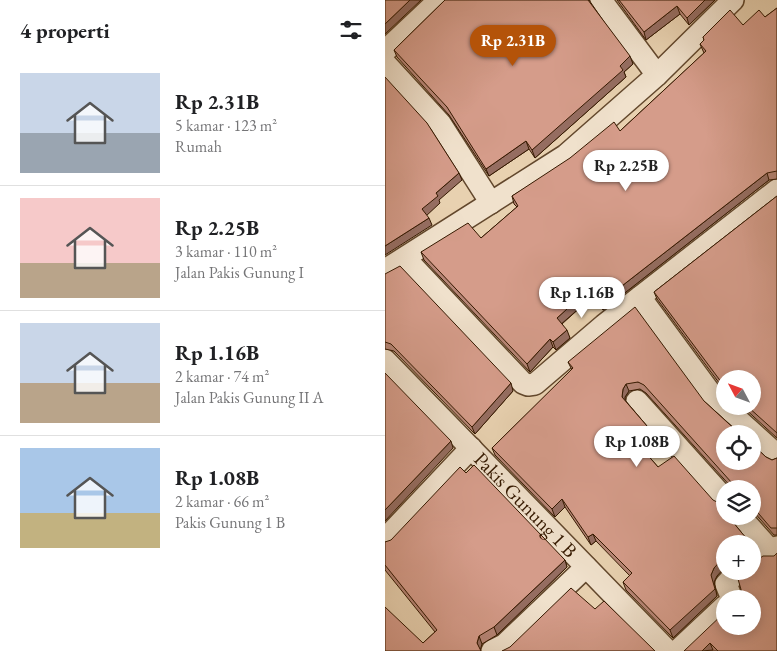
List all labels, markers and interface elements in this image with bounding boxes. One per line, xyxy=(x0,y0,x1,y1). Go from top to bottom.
icon: filters xyxy=(337,16,365,44)
text: 4 properti xyxy=(20,17,110,44)
pin: Rp 2.31B xyxy=(461,24,565,67)
text: Rp 2.31B xyxy=(481,30,545,51)
text: Rp 2.31B xyxy=(175,88,259,115)
icon: home xyxy=(60,93,120,153)
text: 5 kamar · 123 m² xyxy=(175,115,277,136)
text: Rumah xyxy=(175,136,222,157)
pin: Rp 2.25B xyxy=(574,150,678,192)
text: Rp 2.25B xyxy=(594,155,658,176)
text: Rp 2.25B xyxy=(175,214,259,241)
icon: home xyxy=(60,218,120,278)
text: 3 kamar · 110 m² xyxy=(175,241,277,262)
text: Jalan Pakis Gunung I xyxy=(175,262,304,283)
pin: Rp 1.16B xyxy=(530,276,634,319)
text: Rp 1.16B xyxy=(550,282,614,303)
text: Rp 1.16B xyxy=(175,339,259,366)
icon: home xyxy=(60,343,120,403)
text: 2 kamar · 74 m² xyxy=(175,366,269,387)
north arrow xyxy=(716,370,761,415)
map controls xyxy=(716,370,761,635)
text: Jalan Pakis Gunung II A xyxy=(175,387,324,408)
button: locate xyxy=(716,425,761,470)
pin: Rp 1.08B xyxy=(585,426,689,468)
text: Rp 1.08B xyxy=(605,431,669,452)
street label: Pakis Gunung 1 B xyxy=(469,446,583,563)
text: Rp 1.08B xyxy=(175,464,259,491)
icon: home xyxy=(60,468,120,528)
button: layers xyxy=(716,480,761,525)
text: 2 kamar · 66 m² xyxy=(175,491,269,512)
text: Pakis Gunung 1 B xyxy=(175,512,285,533)
button: + xyxy=(716,535,761,580)
button: − xyxy=(716,590,761,635)

